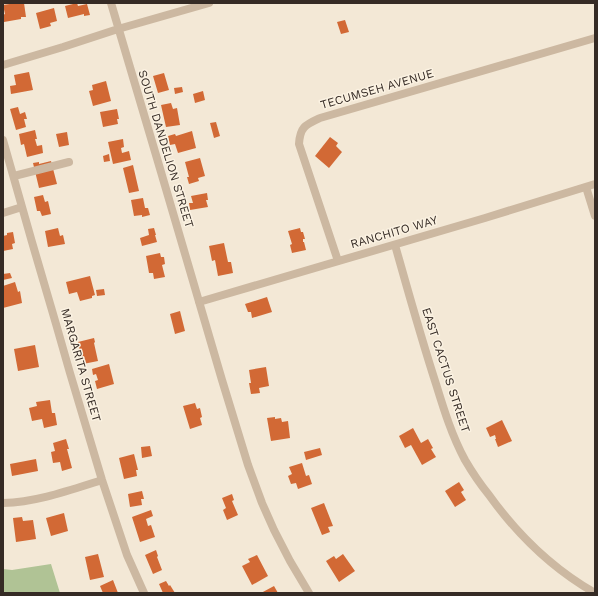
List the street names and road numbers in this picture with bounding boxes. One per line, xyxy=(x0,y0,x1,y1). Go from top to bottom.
street label: TECUMSEH AVENUE xyxy=(319,66,436,112)
street label: SOUTH DANDELION STREET xyxy=(135,68,197,230)
street label: RANCHITO WAY xyxy=(349,213,439,251)
street label: EAST CACTUS STREET xyxy=(419,306,473,434)
street label: MARGARITA STREET xyxy=(58,307,104,423)

